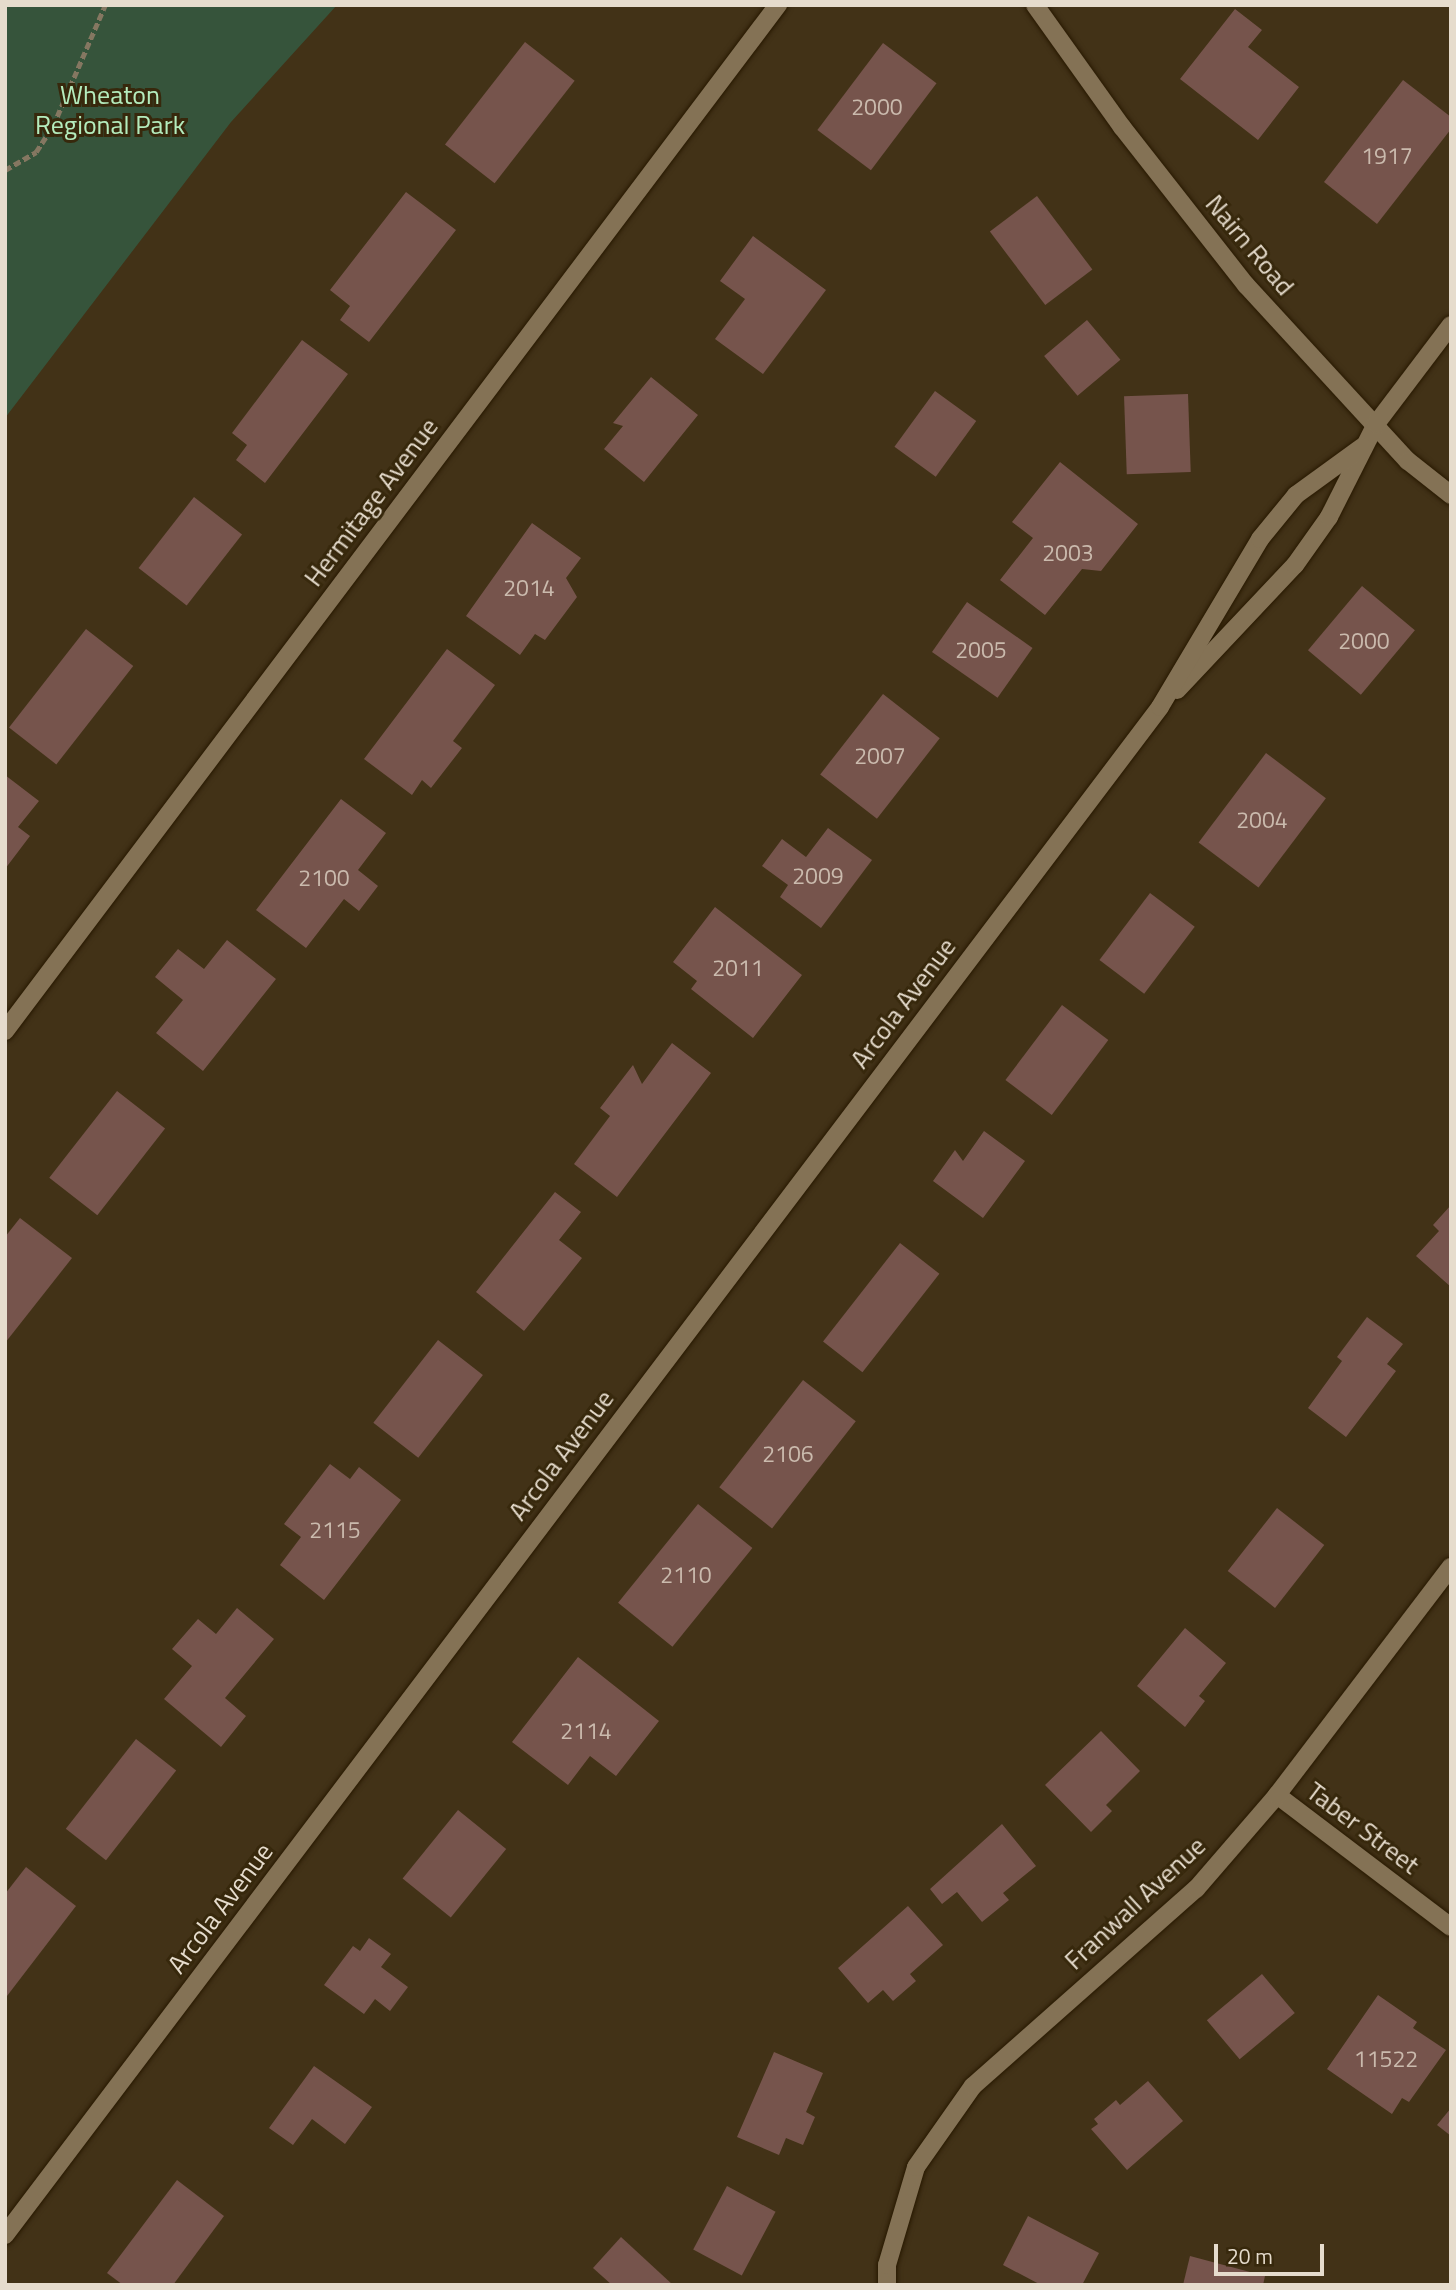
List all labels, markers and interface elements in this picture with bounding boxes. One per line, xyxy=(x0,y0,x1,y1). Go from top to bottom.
park label: Wheaton Regional Park xyxy=(35,79,185,140)
house number: 2000 xyxy=(851,93,903,121)
house number: 1917 xyxy=(1361,142,1413,170)
street label: Nairn Road xyxy=(1199,189,1301,301)
street label: Hermitage Avenue xyxy=(298,412,444,592)
house number: 2003 xyxy=(1042,539,1094,567)
house number: 2014 xyxy=(503,574,555,602)
house number: 2000 xyxy=(1338,627,1390,655)
house number: 2005 xyxy=(955,636,1007,664)
house number: 2007 xyxy=(854,742,906,770)
house number: 2004 xyxy=(1236,806,1288,834)
house number: 2009 xyxy=(792,862,844,890)
house number: 2100 xyxy=(298,864,350,892)
street label: Arcola Avenue xyxy=(844,932,962,1074)
house number: 2011 xyxy=(712,954,764,982)
street label: Arcola Avenue xyxy=(502,1384,620,1526)
house number: 2106 xyxy=(762,1440,814,1468)
house number: 2115 xyxy=(309,1516,361,1544)
house number: 2110 xyxy=(660,1561,712,1589)
house number: 2114 xyxy=(560,1717,612,1745)
street label: Taber Street xyxy=(1301,1776,1425,1880)
street label: Franwall Avenue xyxy=(1058,1830,1212,1976)
street label: Arcola Avenue xyxy=(161,1837,279,1979)
house number: 11522 xyxy=(1354,2045,1418,2073)
scale bar xyxy=(1218,2230,1328,2274)
text: 20 m xyxy=(1227,2240,1273,2272)

